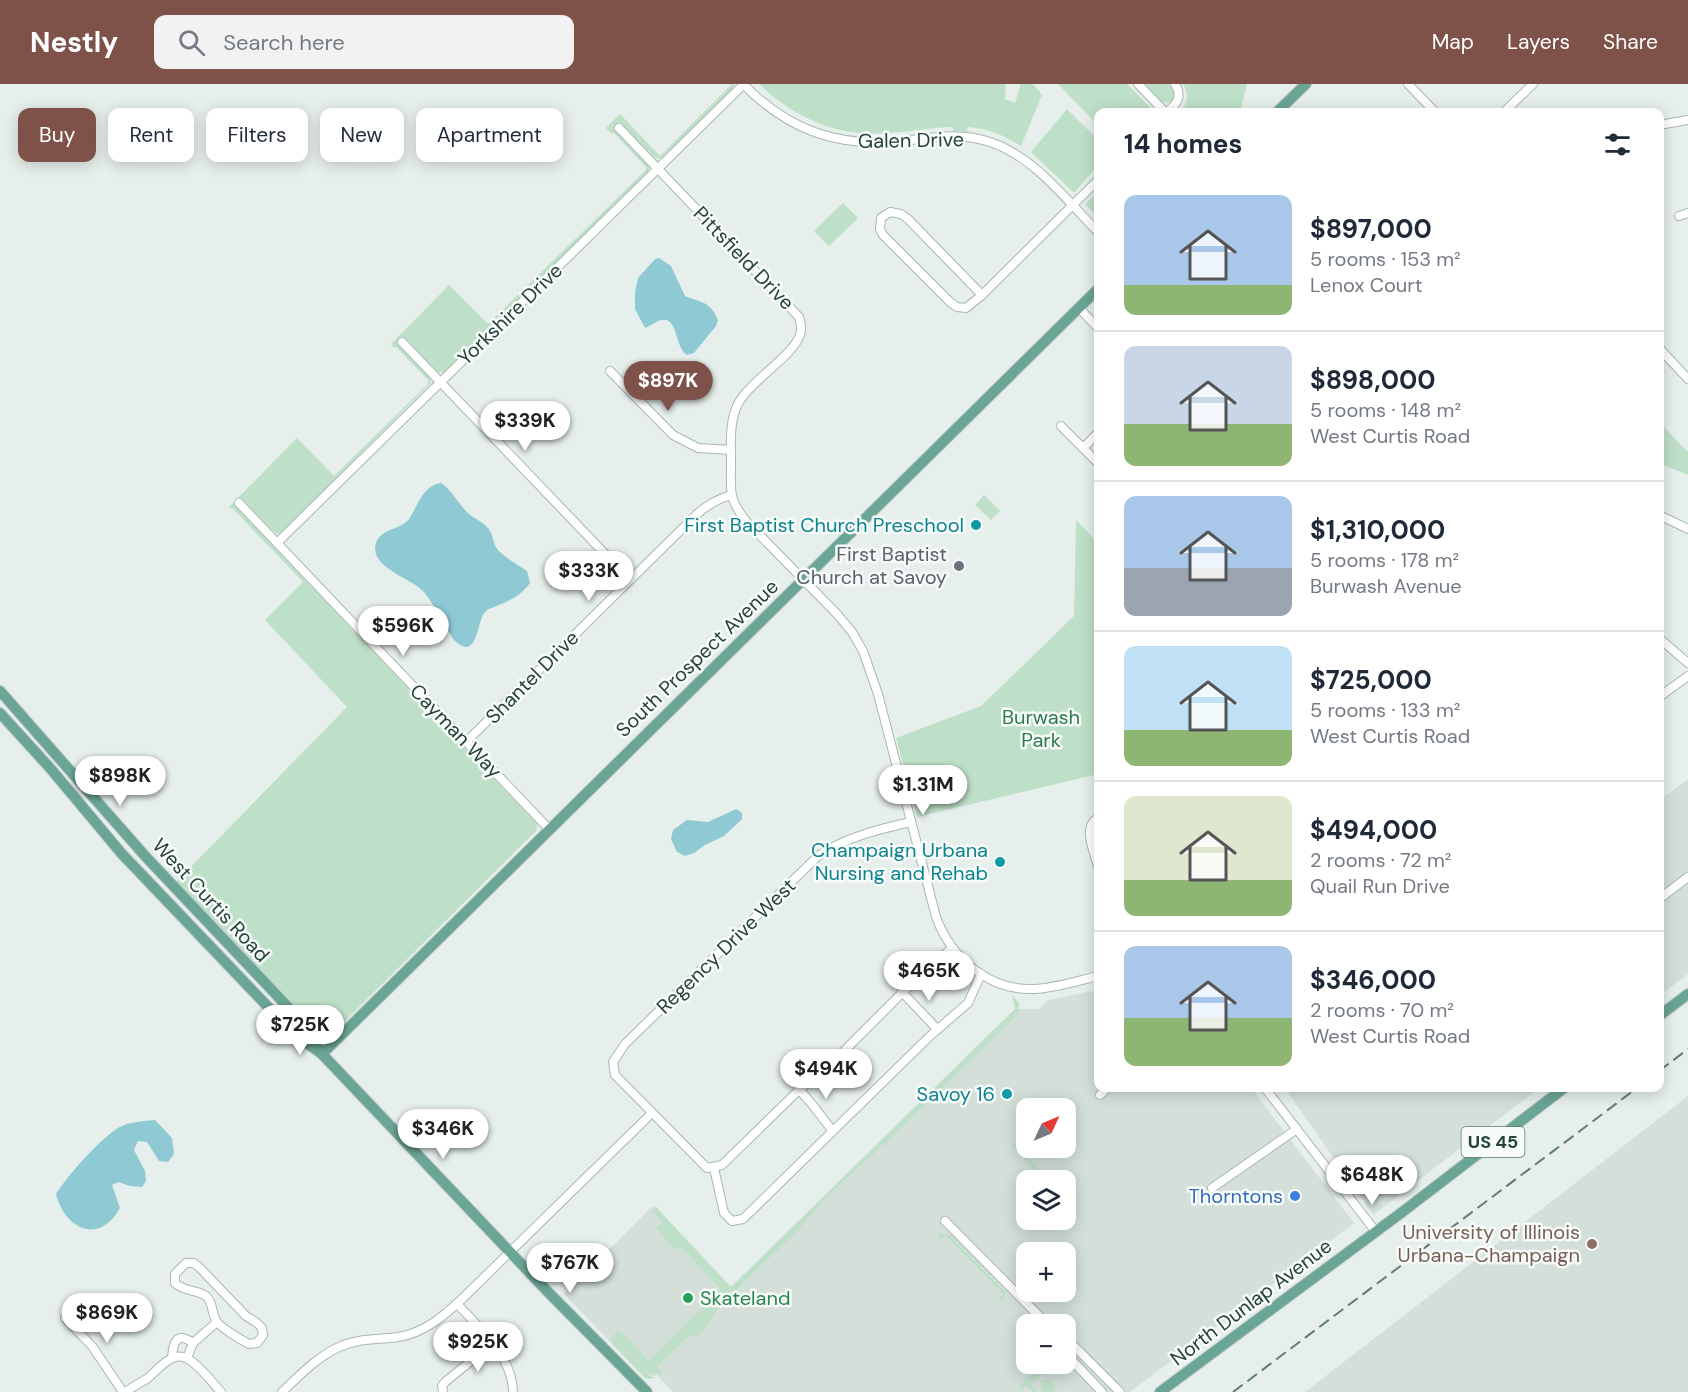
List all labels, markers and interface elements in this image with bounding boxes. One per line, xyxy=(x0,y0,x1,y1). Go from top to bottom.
search box xyxy=(154,15,574,69)
text: Nestly xyxy=(30,24,118,61)
icon: search xyxy=(175,26,208,59)
text: Search here xyxy=(223,28,345,57)
text: Map xyxy=(1432,28,1474,56)
text: Layers xyxy=(1507,28,1570,56)
text: Share xyxy=(1603,28,1658,56)
chip: Buy xyxy=(18,108,96,162)
chip: Rent xyxy=(108,108,194,162)
chip: Filters xyxy=(206,108,308,162)
chip: New xyxy=(320,108,404,162)
chip: Apartment xyxy=(416,108,563,162)
street label: Galen Drive xyxy=(858,126,964,154)
text: 14 homes xyxy=(1124,127,1242,161)
icon: filters xyxy=(1601,128,1634,161)
street label: Pittsfield Drive xyxy=(688,201,800,315)
text: $897,000 xyxy=(1310,212,1432,246)
icon: home xyxy=(1172,219,1244,291)
text: 5 rooms · 153 m² xyxy=(1310,246,1461,272)
street label: Yorkshire Drive xyxy=(452,257,568,371)
text: Lenox Court xyxy=(1310,272,1423,298)
pin: $897K xyxy=(626,361,710,412)
text: $898,000 xyxy=(1310,363,1436,397)
text: $897K xyxy=(638,367,698,393)
icon: home xyxy=(1172,370,1244,442)
text: 5 rooms · 148 m² xyxy=(1310,397,1461,423)
pin: $339K xyxy=(483,401,567,452)
text: $339K xyxy=(494,407,556,433)
text: West Curtis Road xyxy=(1310,423,1470,449)
place label: First Baptist Church Preschool xyxy=(684,512,964,538)
text: $1,310,000 xyxy=(1310,513,1445,547)
marker: First Baptist Church Preschool xyxy=(969,518,983,532)
icon: home xyxy=(1172,520,1244,592)
place label: First Baptist Church at Savoy xyxy=(796,541,947,590)
text: 5 rooms · 178 m² xyxy=(1310,547,1459,573)
pin: $333K xyxy=(547,551,631,602)
text: $333K xyxy=(558,557,620,583)
marker: First Baptist Church at Savoy xyxy=(952,559,966,573)
text: Burwash Avenue xyxy=(1310,573,1462,599)
street label: South Prospect Avenue xyxy=(610,574,784,742)
pin: $596K xyxy=(361,606,445,657)
text: $596K xyxy=(372,612,434,638)
street label: Shantel Drive xyxy=(480,625,584,729)
text: $725,000 xyxy=(1310,663,1432,697)
icon: home xyxy=(1172,670,1244,742)
street label: Cayman Way xyxy=(404,678,508,784)
text: 5 rooms · 133 m² xyxy=(1310,697,1460,723)
park label: Burwash Park xyxy=(1002,704,1080,753)
text: West Curtis Road xyxy=(1310,723,1470,749)
pin: $898K xyxy=(78,756,162,807)
text: $898K xyxy=(89,762,151,788)
pin: $1.31M xyxy=(874,765,972,816)
text: $1.31M xyxy=(892,771,954,797)
text: $494,000 xyxy=(1310,813,1437,847)
icon: home xyxy=(1172,820,1244,892)
street label: West Curtis Road xyxy=(147,833,275,967)
place label: Champaign Urbana Nursing and Rehab xyxy=(811,837,988,886)
text: 2 rooms · 72 m² xyxy=(1310,847,1451,873)
marker: Champaign Urbana Nursing and Rehab xyxy=(993,855,1007,869)
street label: Regency Drive West xyxy=(651,873,801,1019)
text: Quail Run Drive xyxy=(1310,873,1450,899)
pin: $465K xyxy=(887,951,971,1002)
text: $465K xyxy=(898,957,960,983)
text: $346,000 xyxy=(1310,963,1436,997)
icon: home xyxy=(1172,970,1244,1042)
text: 2 rooms · 70 m² xyxy=(1310,997,1454,1023)
pin: $725K xyxy=(258,1005,342,1056)
text: $725K xyxy=(270,1011,330,1037)
text: West Curtis Road xyxy=(1310,1023,1470,1049)
pin: $494K xyxy=(784,1049,868,1100)
text: $494K xyxy=(794,1055,858,1081)
place label: Savoy 16 xyxy=(917,1081,995,1107)
marker: Savoy 16 xyxy=(1000,1087,1014,1101)
north arrow xyxy=(1016,1098,1076,1158)
map controls xyxy=(1016,1098,1076,1374)
pin: $346K xyxy=(401,1109,485,1160)
text: $346K xyxy=(412,1115,474,1141)
road number: US 45 xyxy=(1462,1127,1524,1157)
pin: $648K xyxy=(1330,1155,1414,1206)
text: $648K xyxy=(1340,1161,1404,1187)
button: layers xyxy=(1016,1170,1076,1230)
place label: Thorntons xyxy=(1189,1183,1283,1209)
marker: Thorntons xyxy=(1288,1189,1302,1203)
place label: University of Illinois Urbana-Champaign xyxy=(1398,1219,1580,1268)
street label: North Dunlap Avenue xyxy=(1165,1233,1337,1371)
marker: University of Illinois Urbana-Champaign xyxy=(1585,1237,1599,1251)
button: + xyxy=(1016,1242,1076,1302)
pin: $767K xyxy=(528,1243,612,1294)
text: $767K xyxy=(541,1249,599,1275)
place label: Skateland xyxy=(700,1285,790,1311)
marker: Skateland xyxy=(681,1291,695,1305)
pin: $869K xyxy=(65,1293,149,1344)
text: $869K xyxy=(76,1299,138,1325)
button: − xyxy=(1016,1314,1076,1374)
pin: $925K xyxy=(436,1322,520,1373)
text: $925K xyxy=(447,1328,509,1354)

